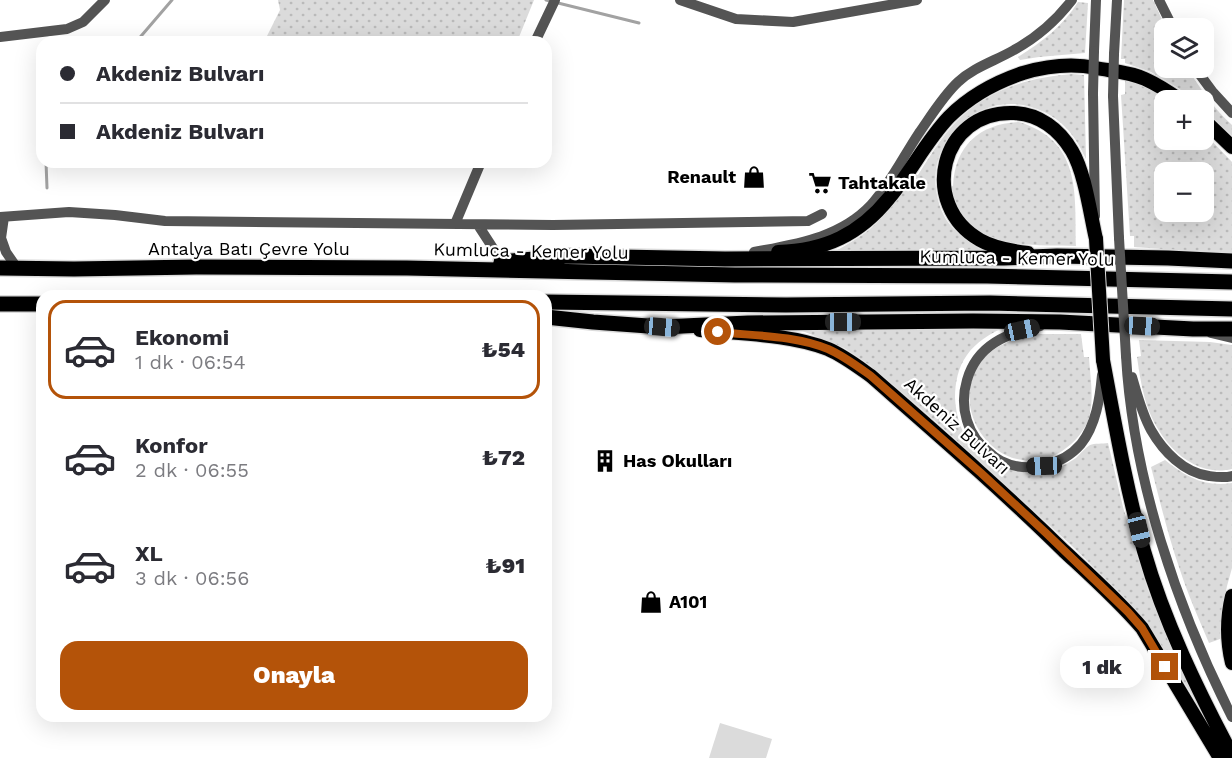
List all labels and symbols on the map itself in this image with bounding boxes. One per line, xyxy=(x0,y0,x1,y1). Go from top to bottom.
shop icon: Renault xyxy=(741,164,767,190)
place label: Renault xyxy=(667,166,736,187)
supermarket icon: Tahtakale xyxy=(807,170,833,196)
place label: Tahtakale xyxy=(838,172,926,193)
street label: Antalya Batı Çevre Yolu xyxy=(148,238,350,259)
street label: Kumluca - Kemer Yolu xyxy=(433,238,629,263)
street label: Kumluca - Kemer Yolu xyxy=(919,245,1115,270)
car xyxy=(825,313,861,331)
car xyxy=(643,316,681,338)
car xyxy=(1124,316,1160,336)
car xyxy=(1003,317,1041,343)
route start xyxy=(704,318,731,345)
street label: Akdeniz Bulvarı xyxy=(900,373,1014,478)
building icon: Has Okulları xyxy=(592,448,618,474)
place label: Has Okulları xyxy=(623,450,732,471)
car xyxy=(1026,456,1062,476)
car xyxy=(1126,510,1152,550)
shop icon: A101 xyxy=(638,589,664,615)
place label: A101 xyxy=(669,591,707,612)
callout: 1 dk xyxy=(1060,646,1144,688)
route end xyxy=(1151,653,1178,680)

